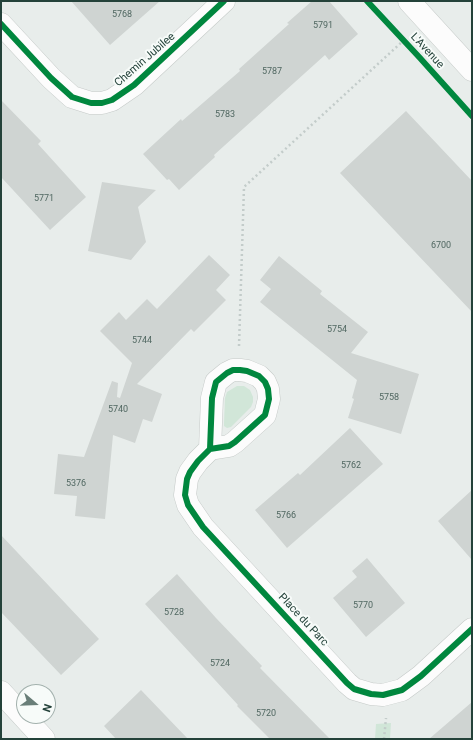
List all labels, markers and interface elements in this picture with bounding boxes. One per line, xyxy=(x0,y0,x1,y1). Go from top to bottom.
house number: 5768 xyxy=(112,10,132,20)
house number: 5791 xyxy=(313,21,333,31)
street label: Chemin Jubilee xyxy=(112,30,178,90)
street label: L'Avenue xyxy=(407,31,447,71)
house number: 5787 xyxy=(262,67,282,77)
house number: 5783 xyxy=(215,110,235,120)
house number: 5771 xyxy=(34,194,54,204)
house number: 6700 xyxy=(431,241,451,251)
house number: 5754 xyxy=(327,325,347,335)
house number: 5744 xyxy=(132,336,152,346)
house number: 5758 xyxy=(379,393,399,403)
house number: 5740 xyxy=(108,405,128,415)
house number: 5762 xyxy=(341,461,361,471)
house number: 5376 xyxy=(66,479,86,489)
house number: 5766 xyxy=(276,511,296,521)
street label: Place du Parc xyxy=(275,591,331,649)
house number: 5770 xyxy=(353,601,373,611)
house number: 5728 xyxy=(164,608,184,618)
house number: 5724 xyxy=(210,659,230,669)
north arrow xyxy=(16,684,56,724)
text: N xyxy=(39,702,54,714)
house number: 5720 xyxy=(256,709,276,719)

